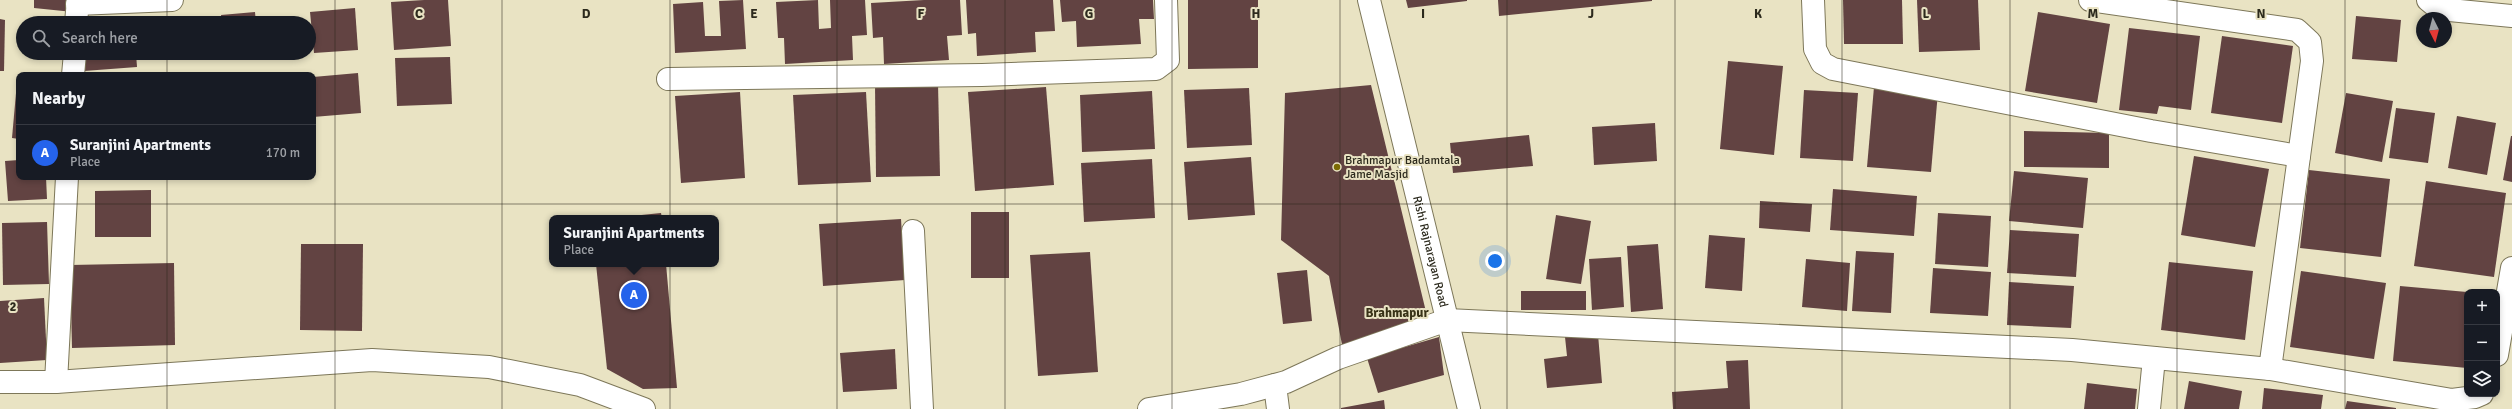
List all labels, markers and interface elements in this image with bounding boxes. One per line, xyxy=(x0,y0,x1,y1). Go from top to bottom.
text: C xyxy=(415,6,423,22)
text: D xyxy=(582,6,591,22)
text: E xyxy=(750,6,758,22)
text: F xyxy=(918,6,925,22)
text: G xyxy=(1085,6,1093,22)
text: H xyxy=(1252,6,1260,22)
text: I xyxy=(1421,6,1425,22)
text: J xyxy=(1588,6,1594,22)
text: K xyxy=(1754,6,1762,22)
text: L xyxy=(1923,6,1930,22)
text: M xyxy=(2088,6,2099,22)
text: N xyxy=(2256,6,2266,22)
north arrow xyxy=(2416,12,2452,48)
search box xyxy=(16,16,316,60)
icon: search xyxy=(30,27,52,49)
text: Search here xyxy=(62,29,138,47)
text: Nearby xyxy=(32,88,85,109)
text: Suranjini Apartments xyxy=(70,136,211,154)
text: A xyxy=(41,145,49,161)
text: 170 m xyxy=(266,145,300,161)
place label: Brahmapur Badamtala Jame Masjid xyxy=(1345,153,1460,182)
text: Place xyxy=(70,154,100,170)
marker: Brahmapur Badamtala Jame Masjid xyxy=(1332,162,1342,172)
street label: Rishi Rajnarayan Road xyxy=(1410,194,1451,309)
popup xyxy=(549,215,719,267)
text: Suranjini Apartments xyxy=(564,224,704,242)
text: Place xyxy=(564,242,594,258)
your location xyxy=(1485,251,1505,271)
pin: A xyxy=(621,280,647,310)
map controls xyxy=(2464,289,2500,397)
button: + xyxy=(2464,289,2500,325)
text: 2 xyxy=(9,299,17,315)
district label: Brahmapur xyxy=(1365,305,1429,321)
button: − xyxy=(2464,325,2500,361)
button: layers xyxy=(2464,361,2500,397)

